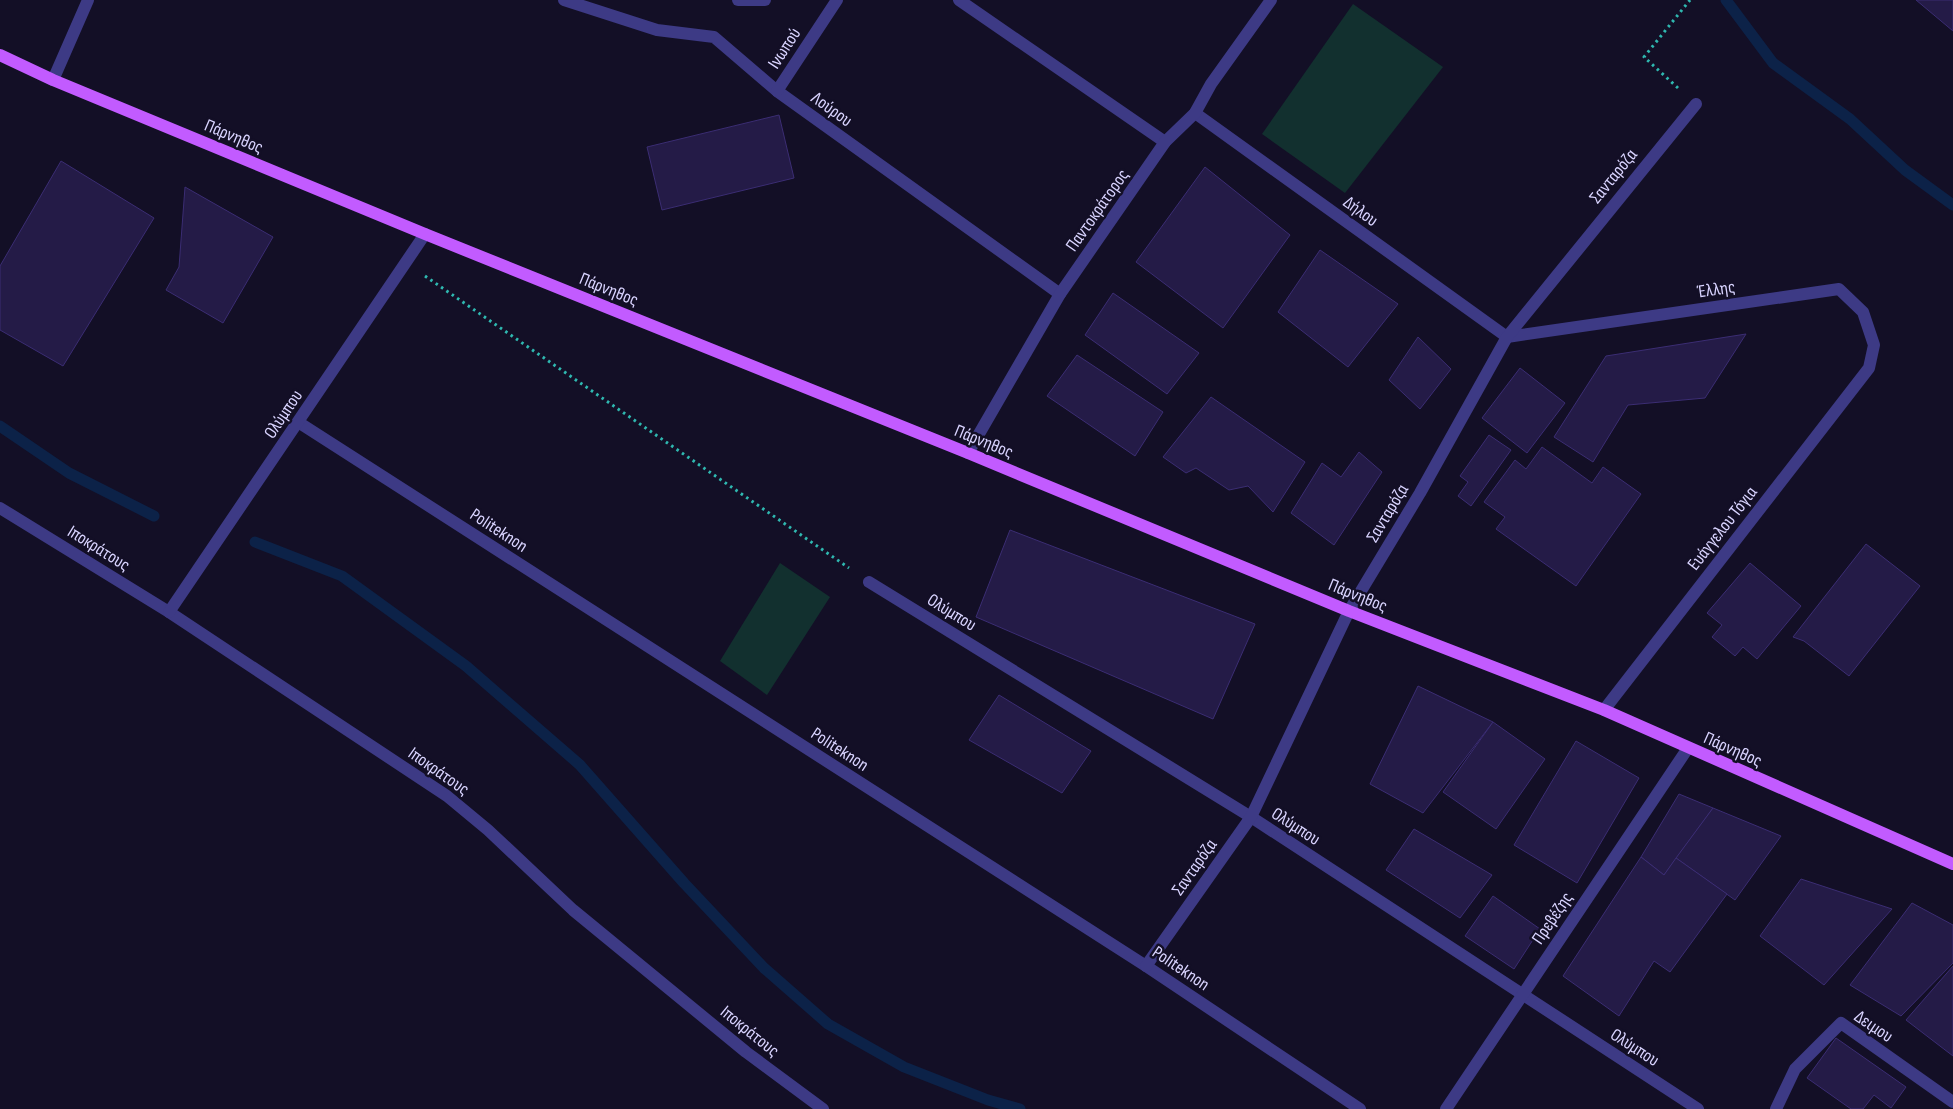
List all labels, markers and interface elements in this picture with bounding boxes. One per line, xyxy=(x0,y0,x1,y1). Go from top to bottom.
street label: Ινωπού xyxy=(763,24,805,73)
street label: Λούρου xyxy=(806,87,856,131)
street label: Πάρνηθος xyxy=(201,115,266,158)
street label: Σανταρόζα xyxy=(1585,145,1642,208)
street label: Παντοκράτορος xyxy=(1061,165,1133,255)
street label: Δήλου xyxy=(1339,192,1382,231)
street label: Πάρνηθος xyxy=(576,268,641,311)
street label: Έλλης xyxy=(1695,276,1736,303)
street label: Ολύμπου xyxy=(260,386,307,442)
street label: Πάρνηθος xyxy=(951,420,1016,463)
street label: Σανταρόζα xyxy=(1362,480,1413,546)
street label: Ευάγγελου Τόγια xyxy=(1683,482,1762,574)
street label: Politeknon xyxy=(466,504,531,557)
street label: Ιποκράτους xyxy=(64,521,134,576)
street label: Πάρνηθος xyxy=(1325,574,1390,617)
street label: Ολύμπου xyxy=(923,589,980,636)
street label: Politeknon xyxy=(807,723,872,776)
street label: Πάρνηθος xyxy=(1700,727,1765,772)
street label: Ιποκράτους xyxy=(404,743,473,800)
street label: Ολύμπου xyxy=(1267,803,1324,850)
street label: Σανταρόζα xyxy=(1168,835,1222,899)
street label: Πρεβέζης xyxy=(1527,888,1577,948)
street label: Politeknon xyxy=(1148,942,1213,995)
street label: Ιποκράτους xyxy=(716,1001,783,1061)
street label: Δειμου xyxy=(1850,1006,1897,1047)
street label: Ολύμπου xyxy=(1606,1024,1663,1071)

